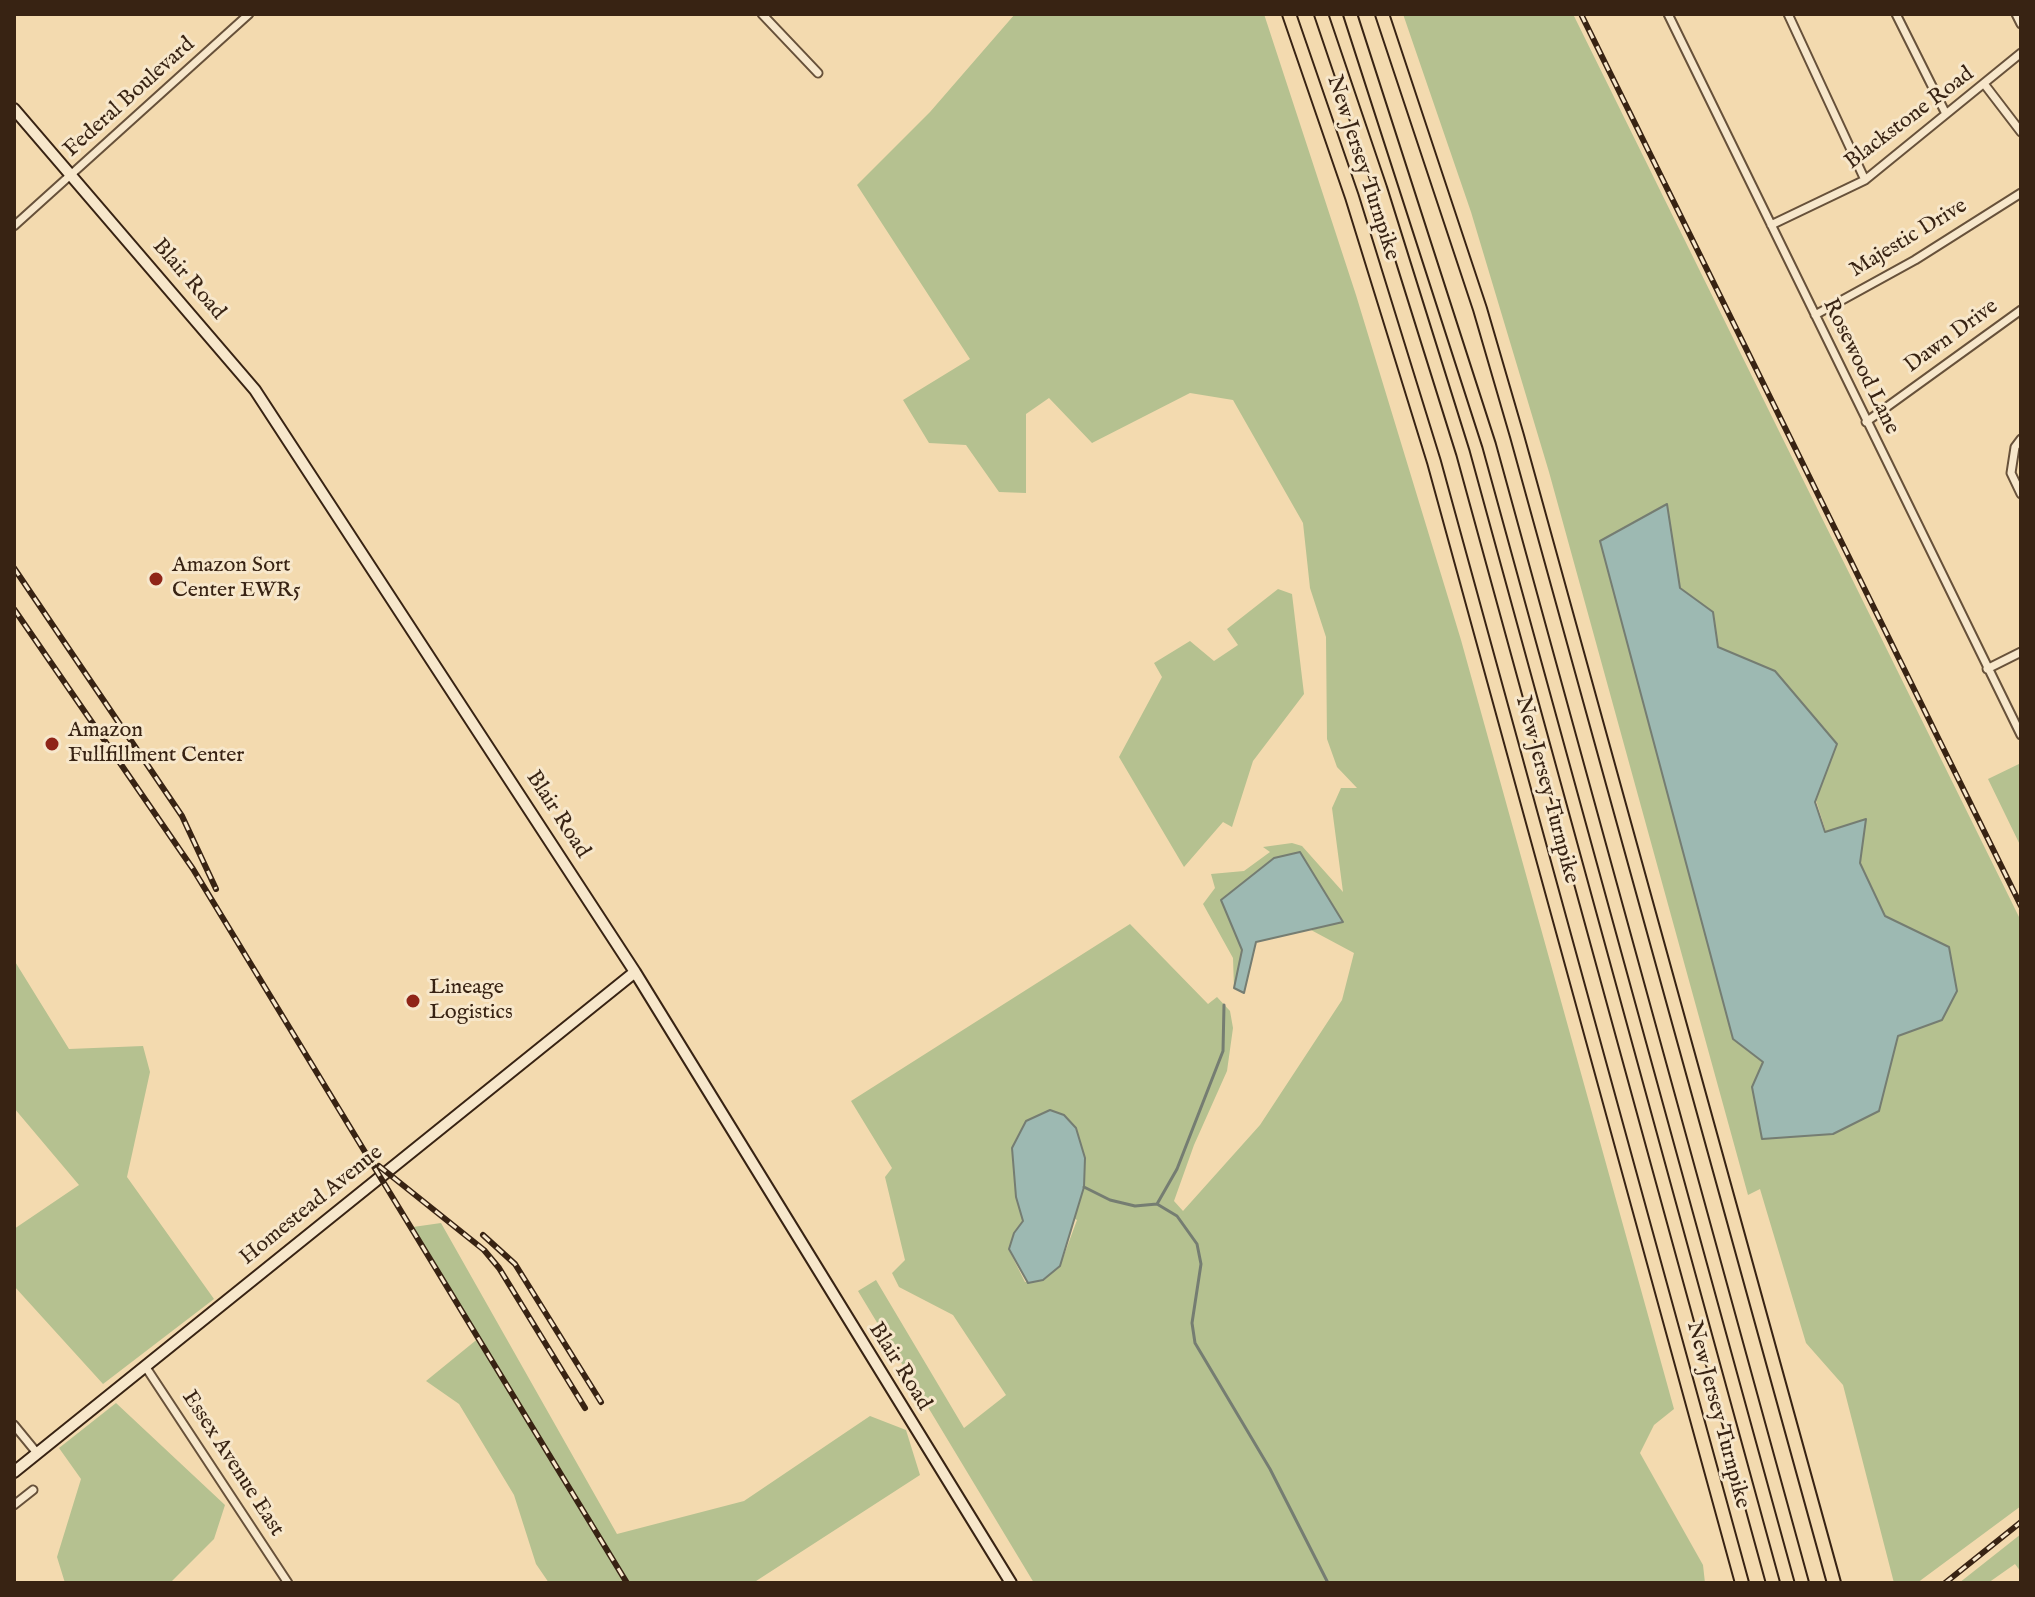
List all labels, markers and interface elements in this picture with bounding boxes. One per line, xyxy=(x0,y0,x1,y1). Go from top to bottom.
street label: Federal Boulevard xyxy=(59,32,201,164)
street label: Blackstone Road xyxy=(1840,62,1980,176)
street label: New Jersey Turnpike xyxy=(1320,72,1404,264)
street label: Majestic Drive xyxy=(1846,194,1972,284)
street label: Blair Road xyxy=(146,234,230,326)
street label: Dawn Drive xyxy=(1900,294,2004,380)
street label: Rosewood Lane xyxy=(1816,295,1904,439)
place label: Amazon Sort Center EWR5 xyxy=(172,553,301,604)
marker: Amazon Sort Center EWR5 xyxy=(147,570,165,588)
street label: New Jersey Turnpike xyxy=(1508,694,1584,886)
place label: Amazon Fullfillment Center xyxy=(68,718,244,770)
marker: Amazon Fullfillment Center xyxy=(43,735,61,753)
street label: Blair Road xyxy=(519,766,595,864)
place label: Lineage Logistics xyxy=(429,975,513,1026)
marker: Lineage Logistics xyxy=(404,992,422,1010)
street label: Homestead Avenue xyxy=(235,1140,389,1272)
street label: Blair Road xyxy=(862,1318,936,1416)
street label: New Jersey Turnpike xyxy=(1679,1319,1755,1511)
street label: Essex Avenue East xyxy=(175,1386,289,1542)

